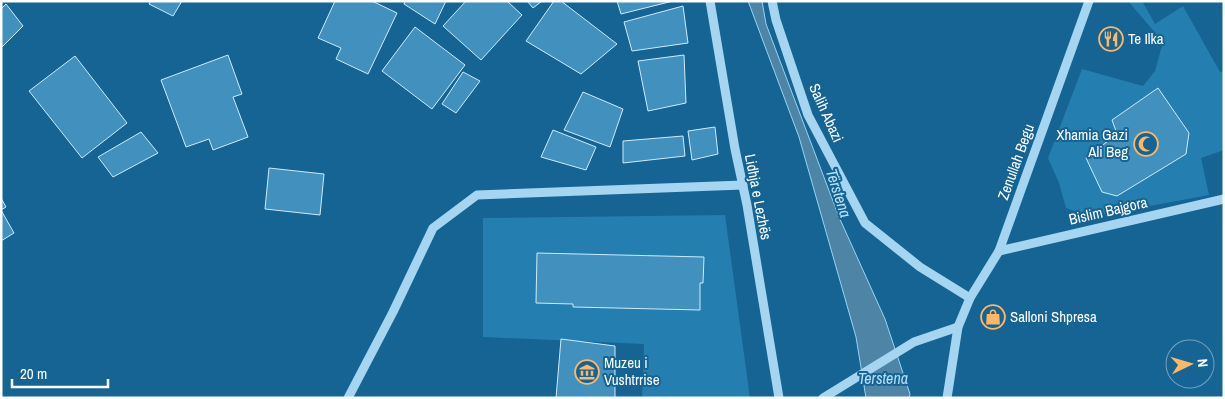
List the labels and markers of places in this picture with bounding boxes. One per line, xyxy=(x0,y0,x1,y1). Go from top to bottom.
restaurant icon: Te Ilka xyxy=(1098,26,1124,52)
place label: Te Ilka xyxy=(1128,28,1164,49)
place label: Xhamia Gazi Ali Beg xyxy=(1056,124,1128,162)
mosque icon: Xhamia Gazi Ali Beg xyxy=(1133,131,1159,157)
shop icon: Salloni Shpresa xyxy=(980,304,1006,330)
place label: Salloni Shpresa xyxy=(1010,306,1097,327)
place label: Muzeu i Vushtrrise xyxy=(604,352,660,390)
museum icon: Muzeu i Vushtrrise xyxy=(574,359,600,385)

